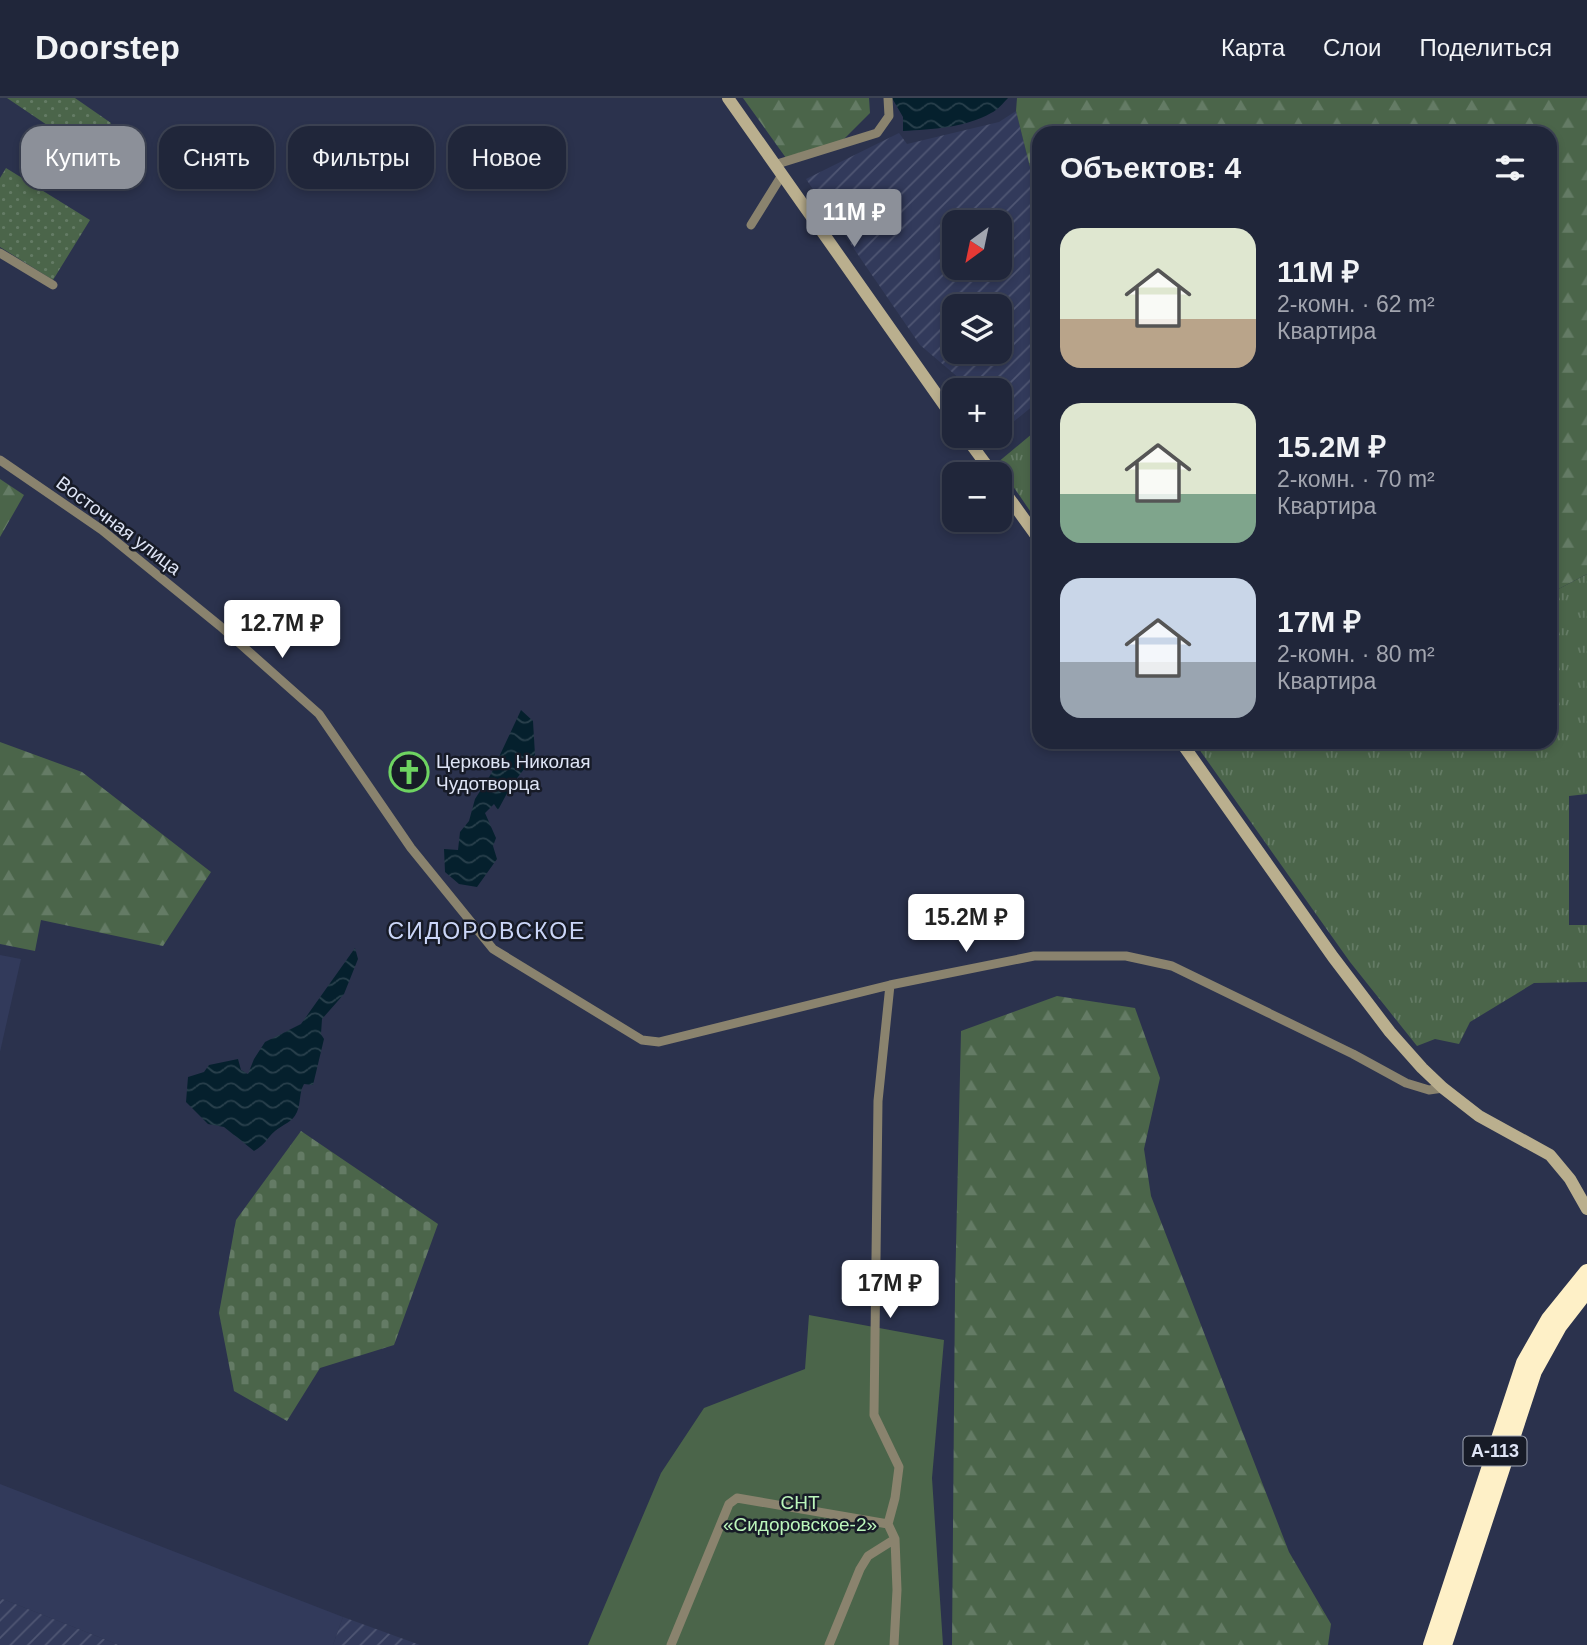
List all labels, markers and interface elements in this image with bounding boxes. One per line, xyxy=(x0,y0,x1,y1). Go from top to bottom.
text: Doorstep xyxy=(35,29,180,66)
text: Карта xyxy=(1221,34,1285,61)
text: Слои xyxy=(1323,34,1381,61)
text: Поделиться xyxy=(1419,34,1552,61)
chip: Купить xyxy=(21,126,145,189)
chip: Снять xyxy=(159,126,274,189)
chip: Фильтры xyxy=(288,126,434,189)
chip: Новое xyxy=(448,126,566,189)
icon: filters xyxy=(1491,149,1529,187)
text: Объектов: 4 xyxy=(1060,151,1241,184)
pin: 11M ₽ xyxy=(805,190,903,249)
text: 11M ₽ xyxy=(822,199,886,225)
north arrow xyxy=(942,210,1012,280)
map controls xyxy=(942,210,1012,532)
text: 11M ₽ xyxy=(1277,255,1360,288)
icon: home xyxy=(1116,256,1200,340)
text: 2-комн. · 62 m² xyxy=(1277,291,1435,317)
button: layers xyxy=(942,294,1012,364)
text: Квартира xyxy=(1277,318,1376,344)
button: + xyxy=(942,378,1012,448)
text: 15.2M ₽ xyxy=(1277,430,1386,463)
icon: home xyxy=(1116,431,1200,515)
button: − xyxy=(942,462,1012,532)
text: 2-комн. · 70 m² xyxy=(1277,466,1435,492)
street label: Восточная улица xyxy=(52,472,185,579)
text: Квартира xyxy=(1277,493,1376,519)
pin: 12.7M ₽ xyxy=(217,601,347,660)
text: 17M ₽ xyxy=(1277,605,1361,638)
icon: home xyxy=(1116,606,1200,690)
text: 12.7M ₽ xyxy=(240,610,324,636)
text: 2-комн. · 80 m² xyxy=(1277,641,1435,667)
text: Квартира xyxy=(1277,668,1376,694)
church icon: Церковь Николая Чудотворца xyxy=(388,751,430,793)
place label: Церковь Николая Чудотворца xyxy=(436,751,591,794)
pin: 15.2M ₽ xyxy=(901,894,1031,954)
text: 15.2M ₽ xyxy=(924,904,1008,930)
district label: СИДОРОВСКОЕ xyxy=(388,918,586,944)
pin: 17M ₽ xyxy=(841,1260,939,1320)
text: 17M ₽ xyxy=(858,1270,922,1296)
road number: А-113 xyxy=(1464,1436,1526,1466)
park label: СНТ «Сидоровское-2» xyxy=(723,1492,877,1535)

